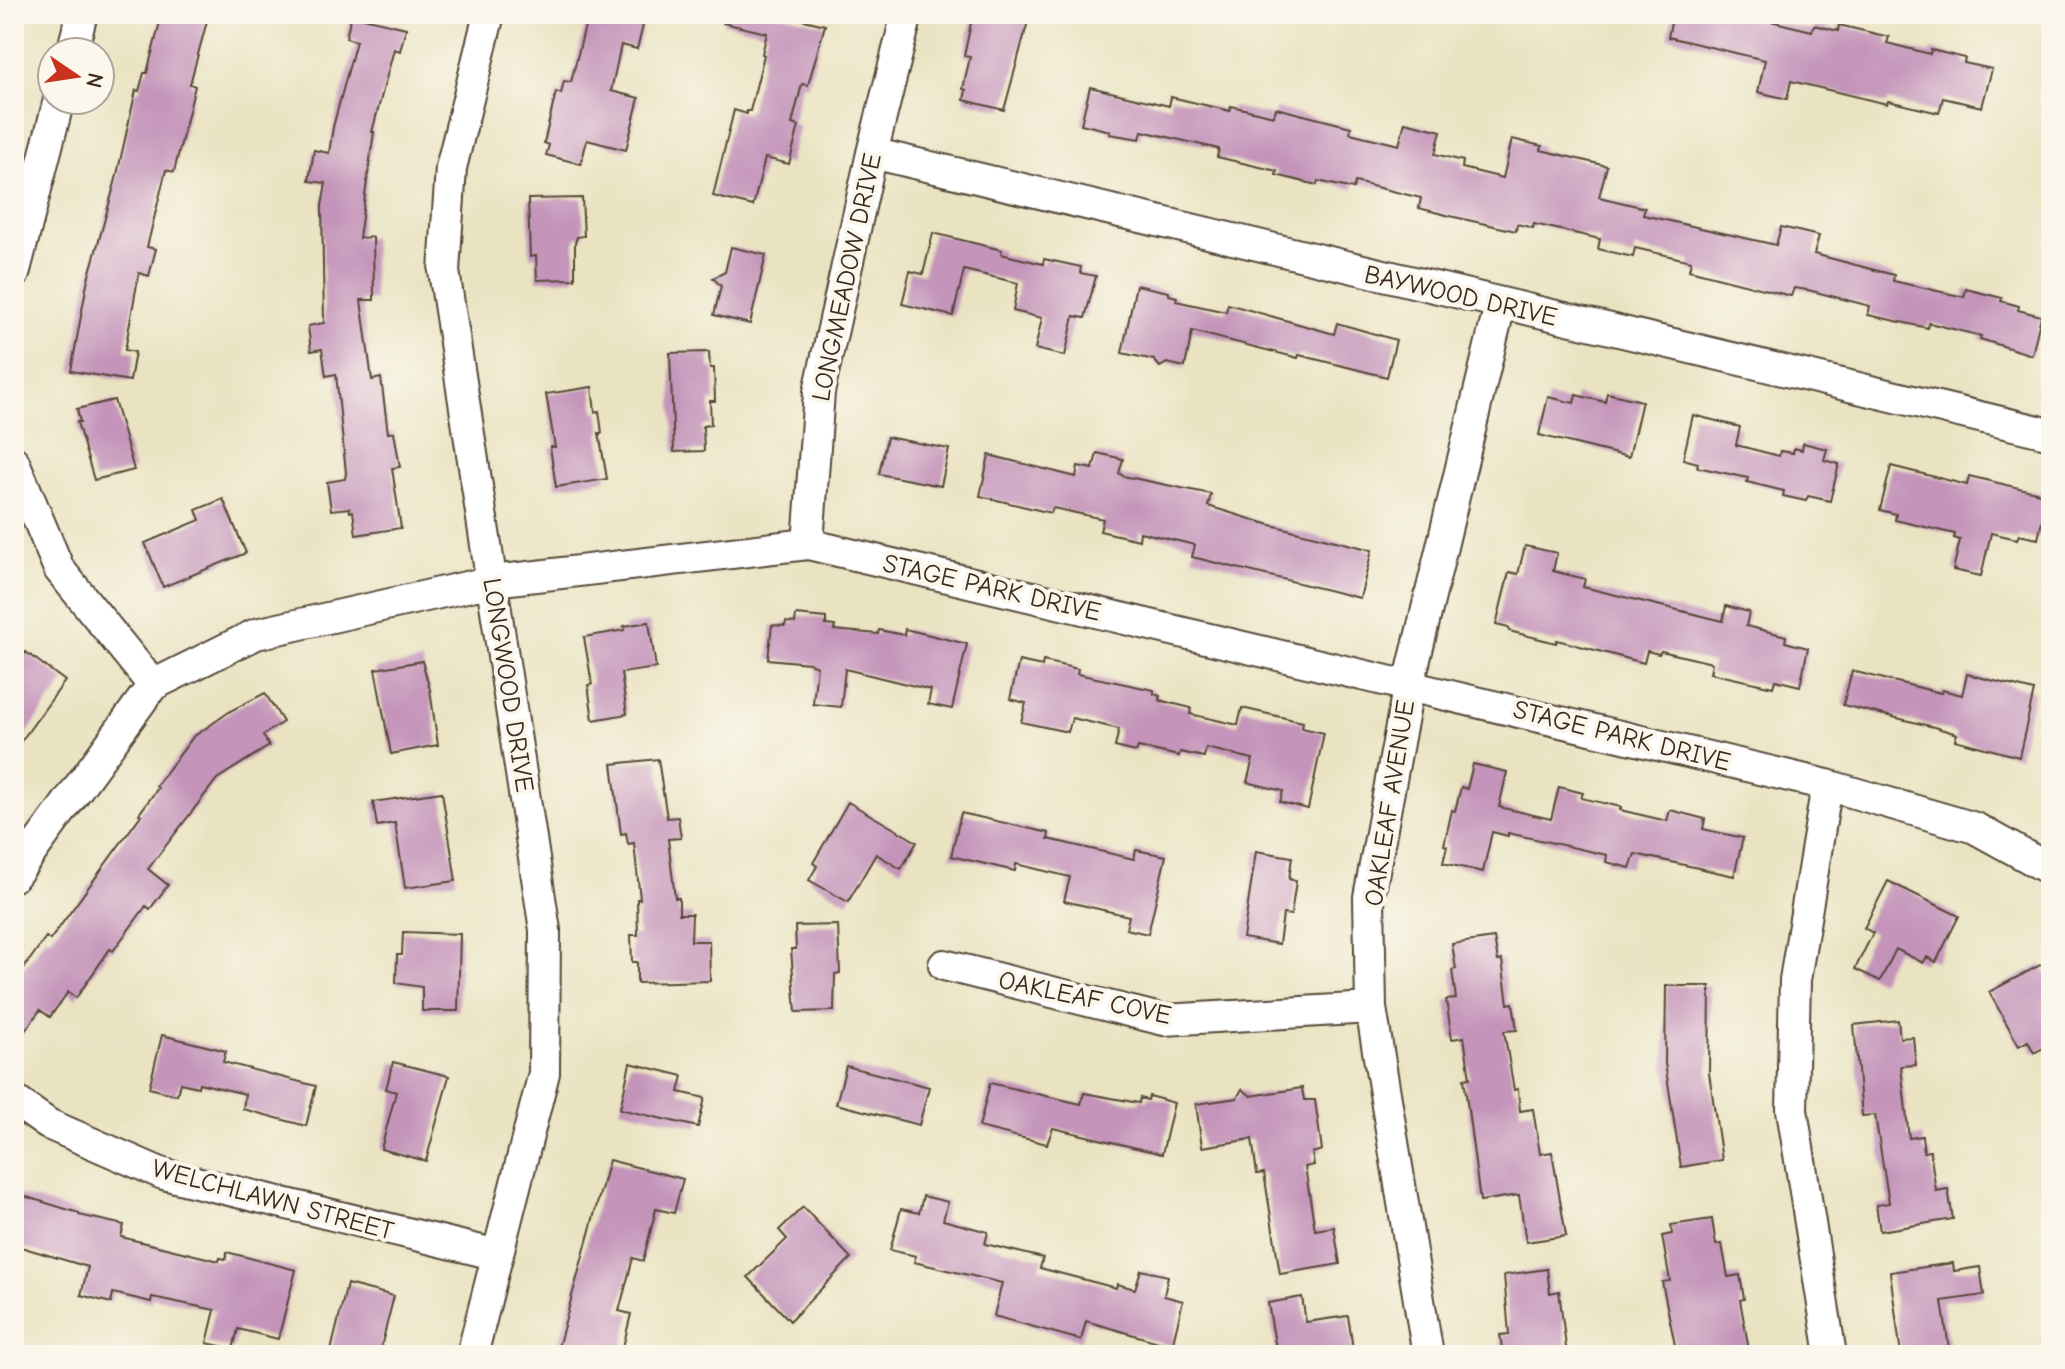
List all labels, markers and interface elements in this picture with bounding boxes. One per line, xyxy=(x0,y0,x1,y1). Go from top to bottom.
north arrow xyxy=(36,36,116,116)
text: N xyxy=(80,70,109,90)
street label: LONGMEADOW DRIVE xyxy=(806,151,888,404)
street label: BAYWOOD DRIVE xyxy=(1362,259,1560,333)
street label: STAGE PARK DRIVE xyxy=(880,548,1104,628)
street label: LONGWOOD DRIVE xyxy=(476,576,540,794)
street label: STAGE PARK DRIVE xyxy=(1510,694,1733,777)
street label: OAKLEAF AVENUE xyxy=(1359,698,1421,908)
street label: OAKLEAF COVE xyxy=(996,965,1174,1031)
street label: WELCHLAWN STREET xyxy=(149,1153,397,1247)

